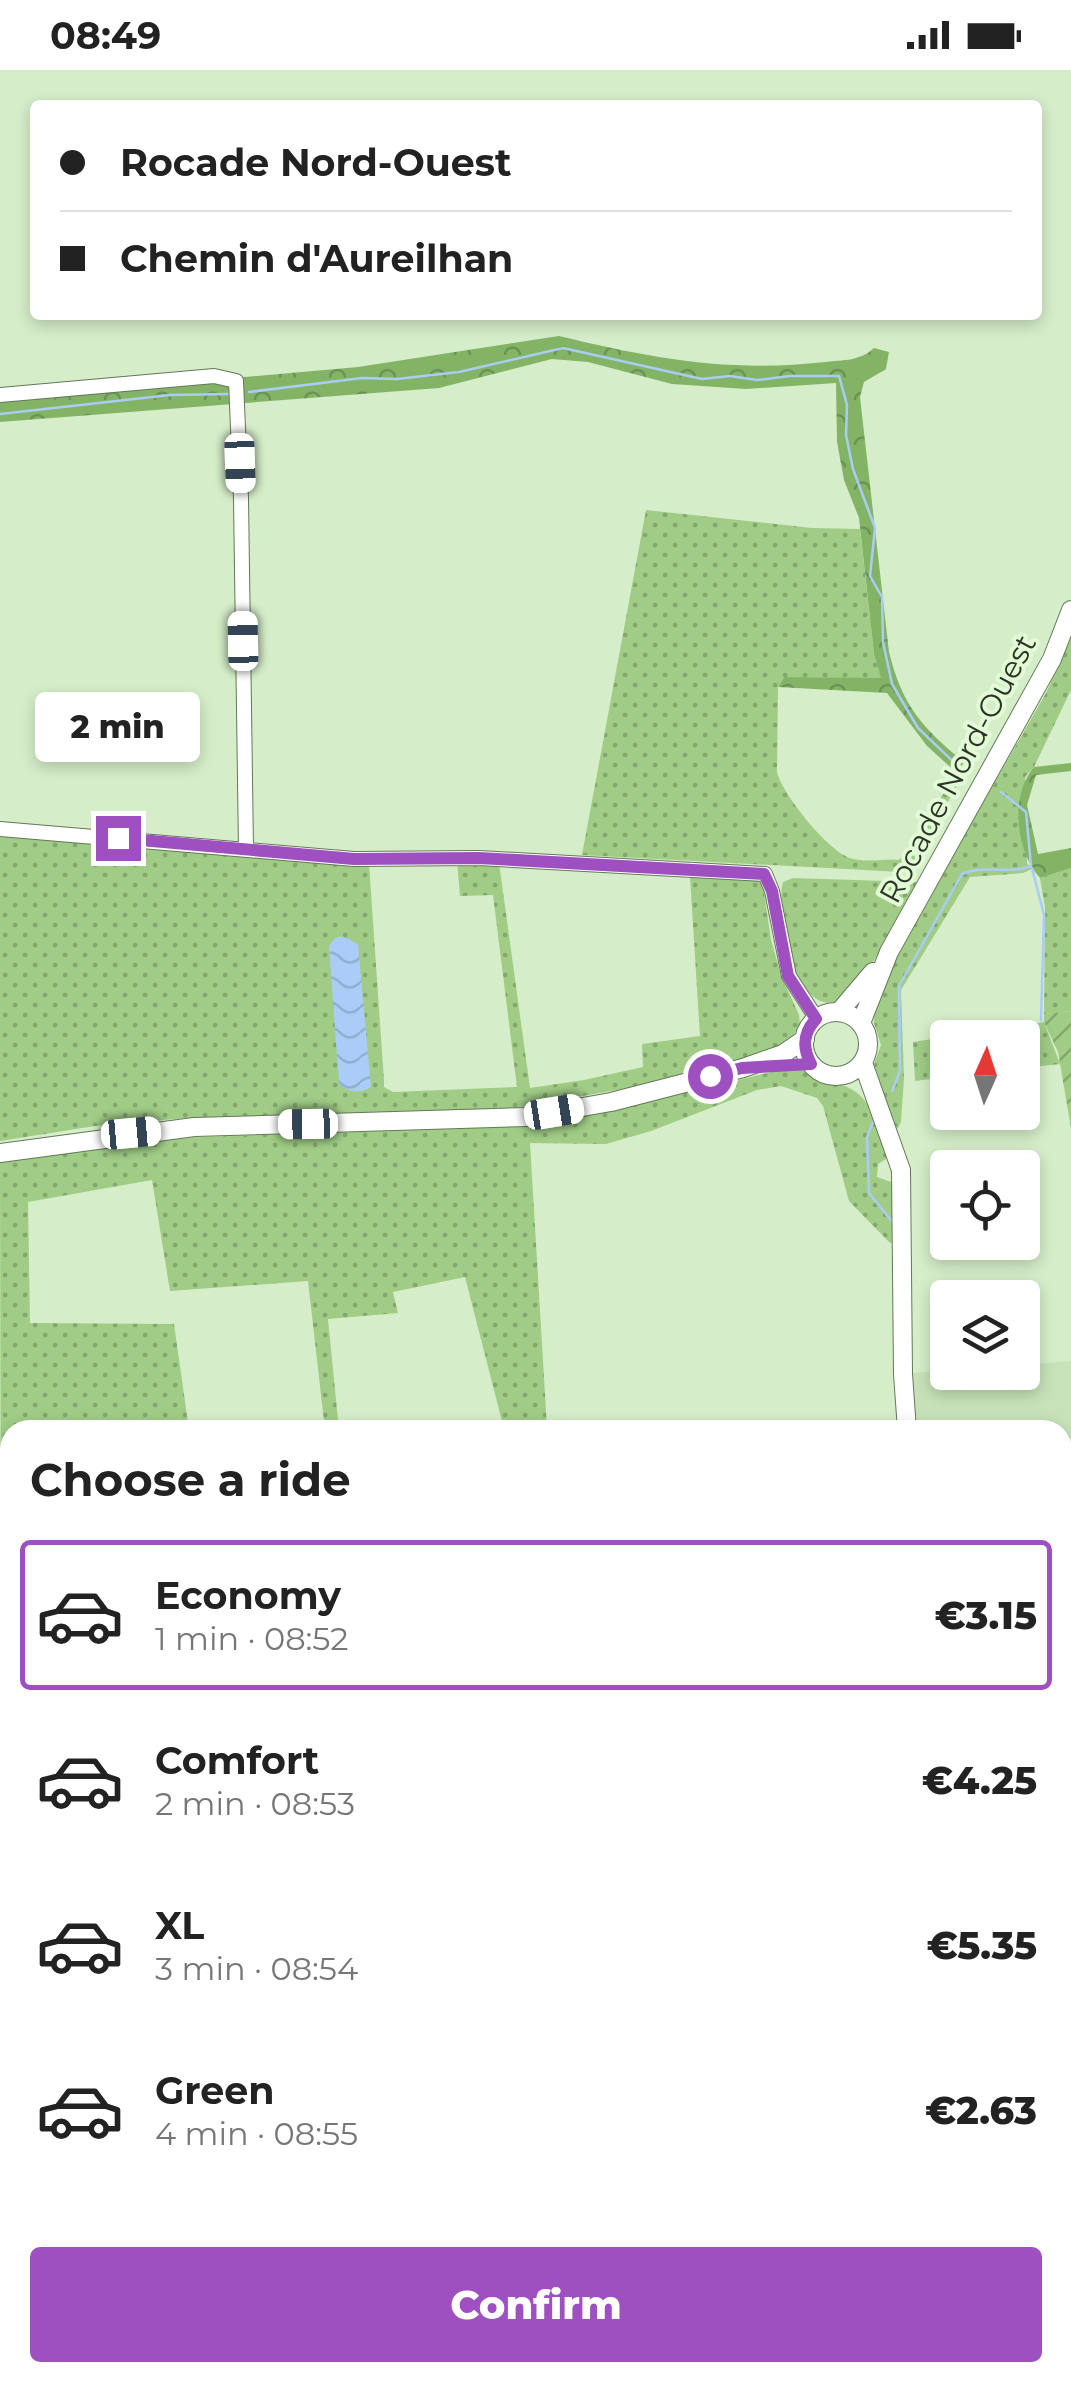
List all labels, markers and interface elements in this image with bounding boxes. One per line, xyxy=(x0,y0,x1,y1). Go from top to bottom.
text: 08:49 xyxy=(50,12,161,59)
text: Rocade Nord-Ouest xyxy=(120,139,512,186)
text: Chemin d'Aureilhan xyxy=(120,235,513,282)
car xyxy=(224,432,256,494)
car xyxy=(227,611,259,671)
street label: Rocade Nord-Ouest xyxy=(871,628,1044,909)
callout: 2 min xyxy=(36,693,200,763)
text: 2 min xyxy=(70,707,165,746)
route end xyxy=(96,816,141,861)
north arrow xyxy=(930,1020,1040,1130)
map controls xyxy=(930,1020,1040,1390)
route start xyxy=(688,1054,733,1099)
car xyxy=(522,1092,586,1132)
car xyxy=(278,1108,338,1140)
car xyxy=(100,1115,162,1151)
button: locate xyxy=(930,1150,1040,1260)
button: layers xyxy=(930,1280,1040,1390)
text: Choose a ride xyxy=(30,1452,351,1507)
icon: car xyxy=(35,1570,125,1660)
text: Economy xyxy=(155,1572,341,1619)
text: €3.15 xyxy=(934,1592,1037,1639)
text: 1 min · 08:52 xyxy=(155,1619,348,1658)
icon: car xyxy=(35,1735,125,1825)
text: Comfort xyxy=(155,1737,319,1784)
text: €4.25 xyxy=(922,1757,1037,1804)
text: 2 min · 08:53 xyxy=(155,1784,355,1823)
icon: car xyxy=(35,1900,125,1990)
text: XL xyxy=(155,1902,204,1949)
text: €5.35 xyxy=(926,1922,1037,1969)
text: 3 min · 08:54 xyxy=(155,1949,358,1988)
icon: car xyxy=(35,2065,125,2155)
text: Green xyxy=(155,2067,275,2114)
text: €2.63 xyxy=(925,2087,1037,2134)
text: 4 min · 08:55 xyxy=(155,2114,358,2153)
button: Confirm xyxy=(30,2247,1042,2362)

